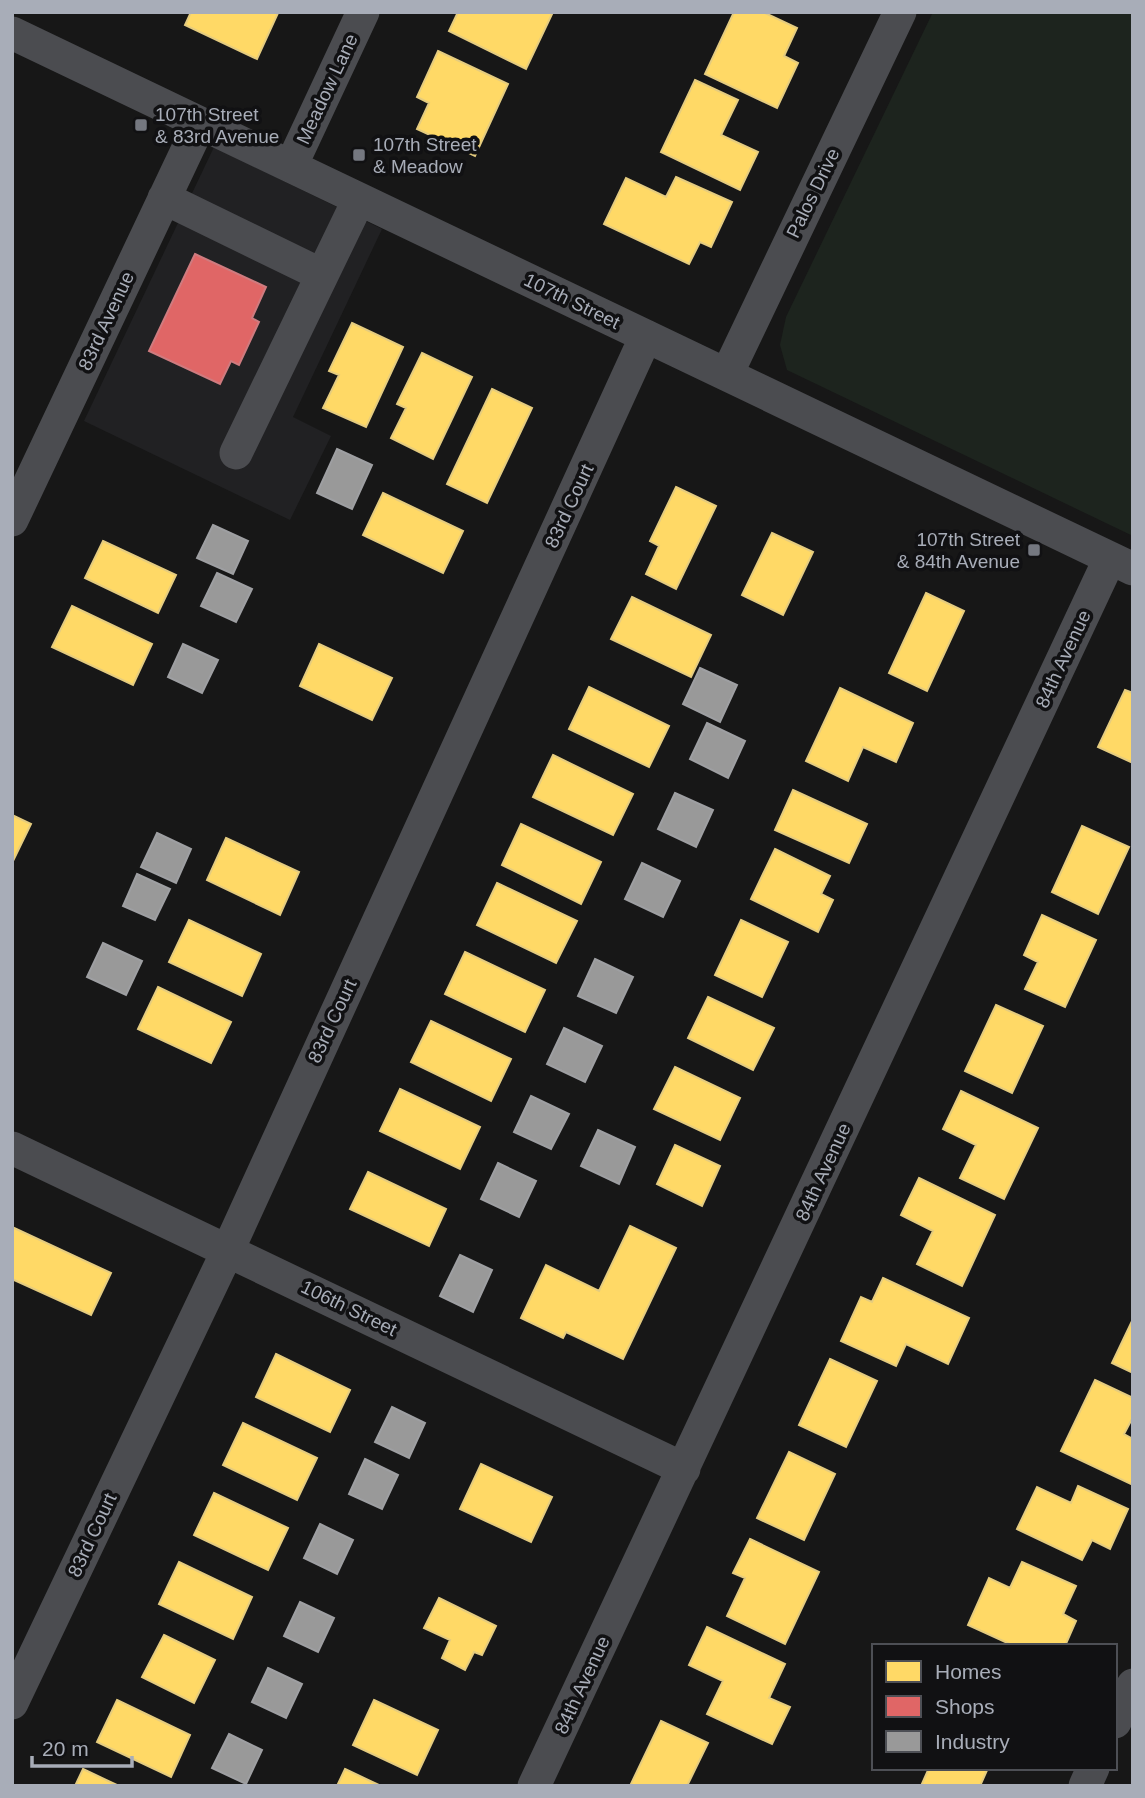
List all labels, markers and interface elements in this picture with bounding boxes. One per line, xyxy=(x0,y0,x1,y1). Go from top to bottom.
street label: Meadow Lane xyxy=(292,30,362,148)
place label: 107th Street & 83rd Avenue xyxy=(155,104,279,147)
marker: 107th Street & 83rd Avenue xyxy=(133,117,149,133)
place label: 107th Street & Meadow xyxy=(373,134,477,177)
street label: Palos Drive xyxy=(782,145,844,241)
marker: 107th Street & Meadow xyxy=(351,147,367,163)
street label: 83rd Avenue xyxy=(74,268,138,374)
street label: 107th Street xyxy=(521,269,624,333)
street label: 83rd Court xyxy=(541,460,598,551)
place label: 107th Street & 84th Avenue xyxy=(897,529,1021,572)
marker: 107th Street & 84th Avenue xyxy=(1026,542,1042,558)
street label: 84th Avenue xyxy=(1031,607,1095,711)
street label: 83rd Court xyxy=(304,975,361,1066)
street label: 84th Avenue xyxy=(791,1120,855,1224)
street label: 106th Street xyxy=(298,1276,401,1340)
street label: 83rd Court xyxy=(64,1489,121,1580)
street label: 84th Avenue xyxy=(550,1633,614,1737)
legend xyxy=(872,1644,1117,1770)
text: Homes xyxy=(935,1660,1002,1683)
text: Shops xyxy=(935,1695,995,1718)
scale bar xyxy=(32,1724,131,1768)
text: Industry xyxy=(935,1730,1010,1753)
text: 20 m xyxy=(42,1737,89,1760)

